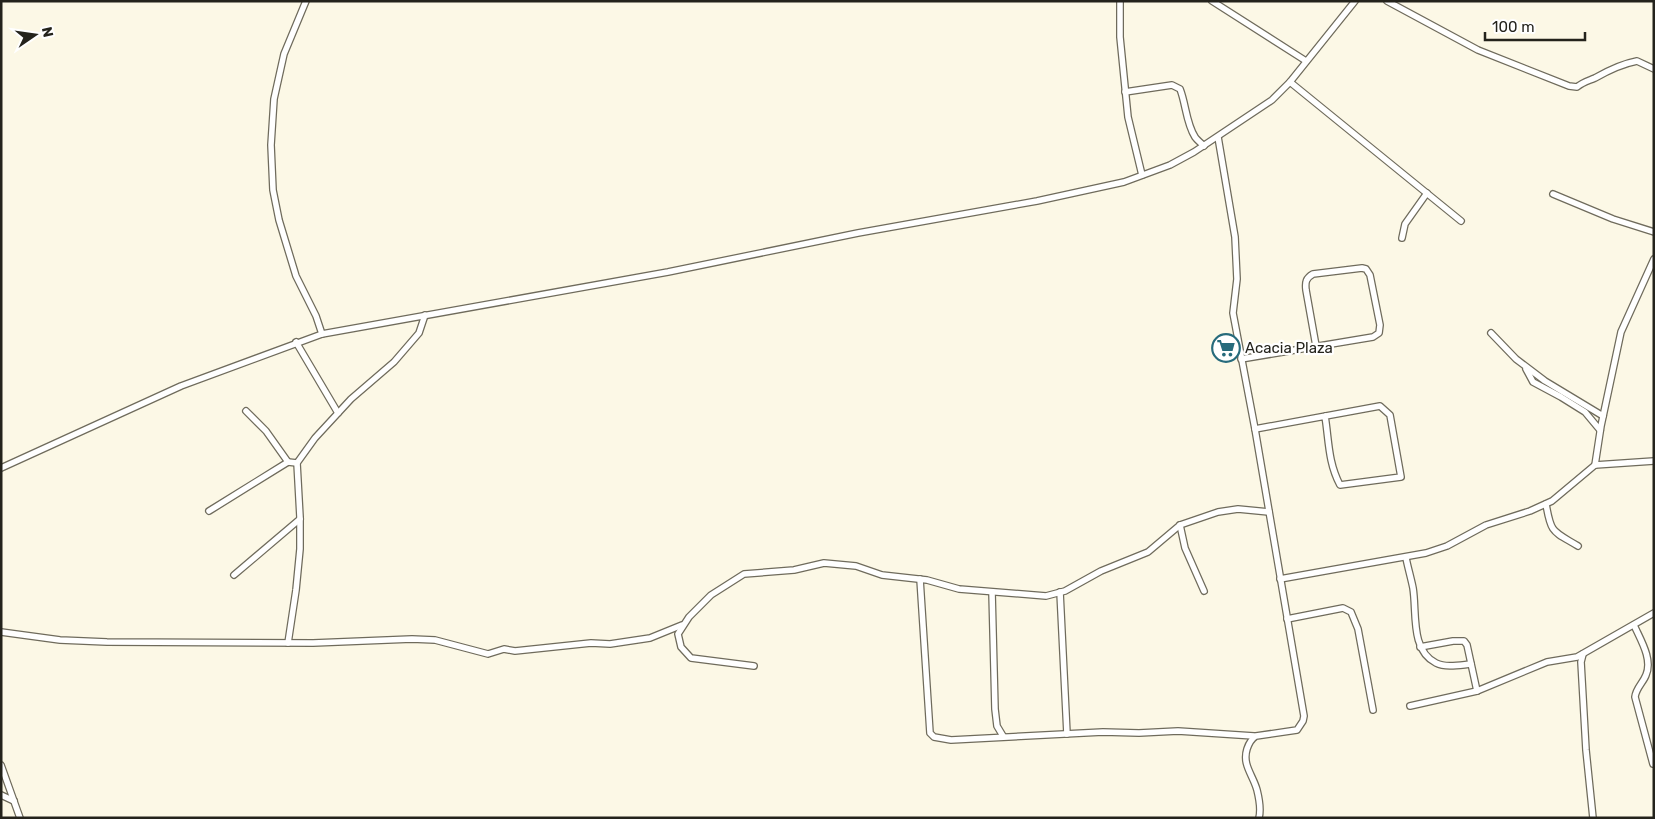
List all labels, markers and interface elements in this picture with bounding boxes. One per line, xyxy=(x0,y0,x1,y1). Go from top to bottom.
north arrow xyxy=(10,10,60,60)
scale bar xyxy=(1485,10,1585,42)
text: 100 m xyxy=(1492,18,1534,36)
text: N xyxy=(38,25,57,39)
supermarket icon: Acacia Plaza xyxy=(1211,333,1241,363)
place label: Acacia Plaza xyxy=(1245,339,1333,357)

